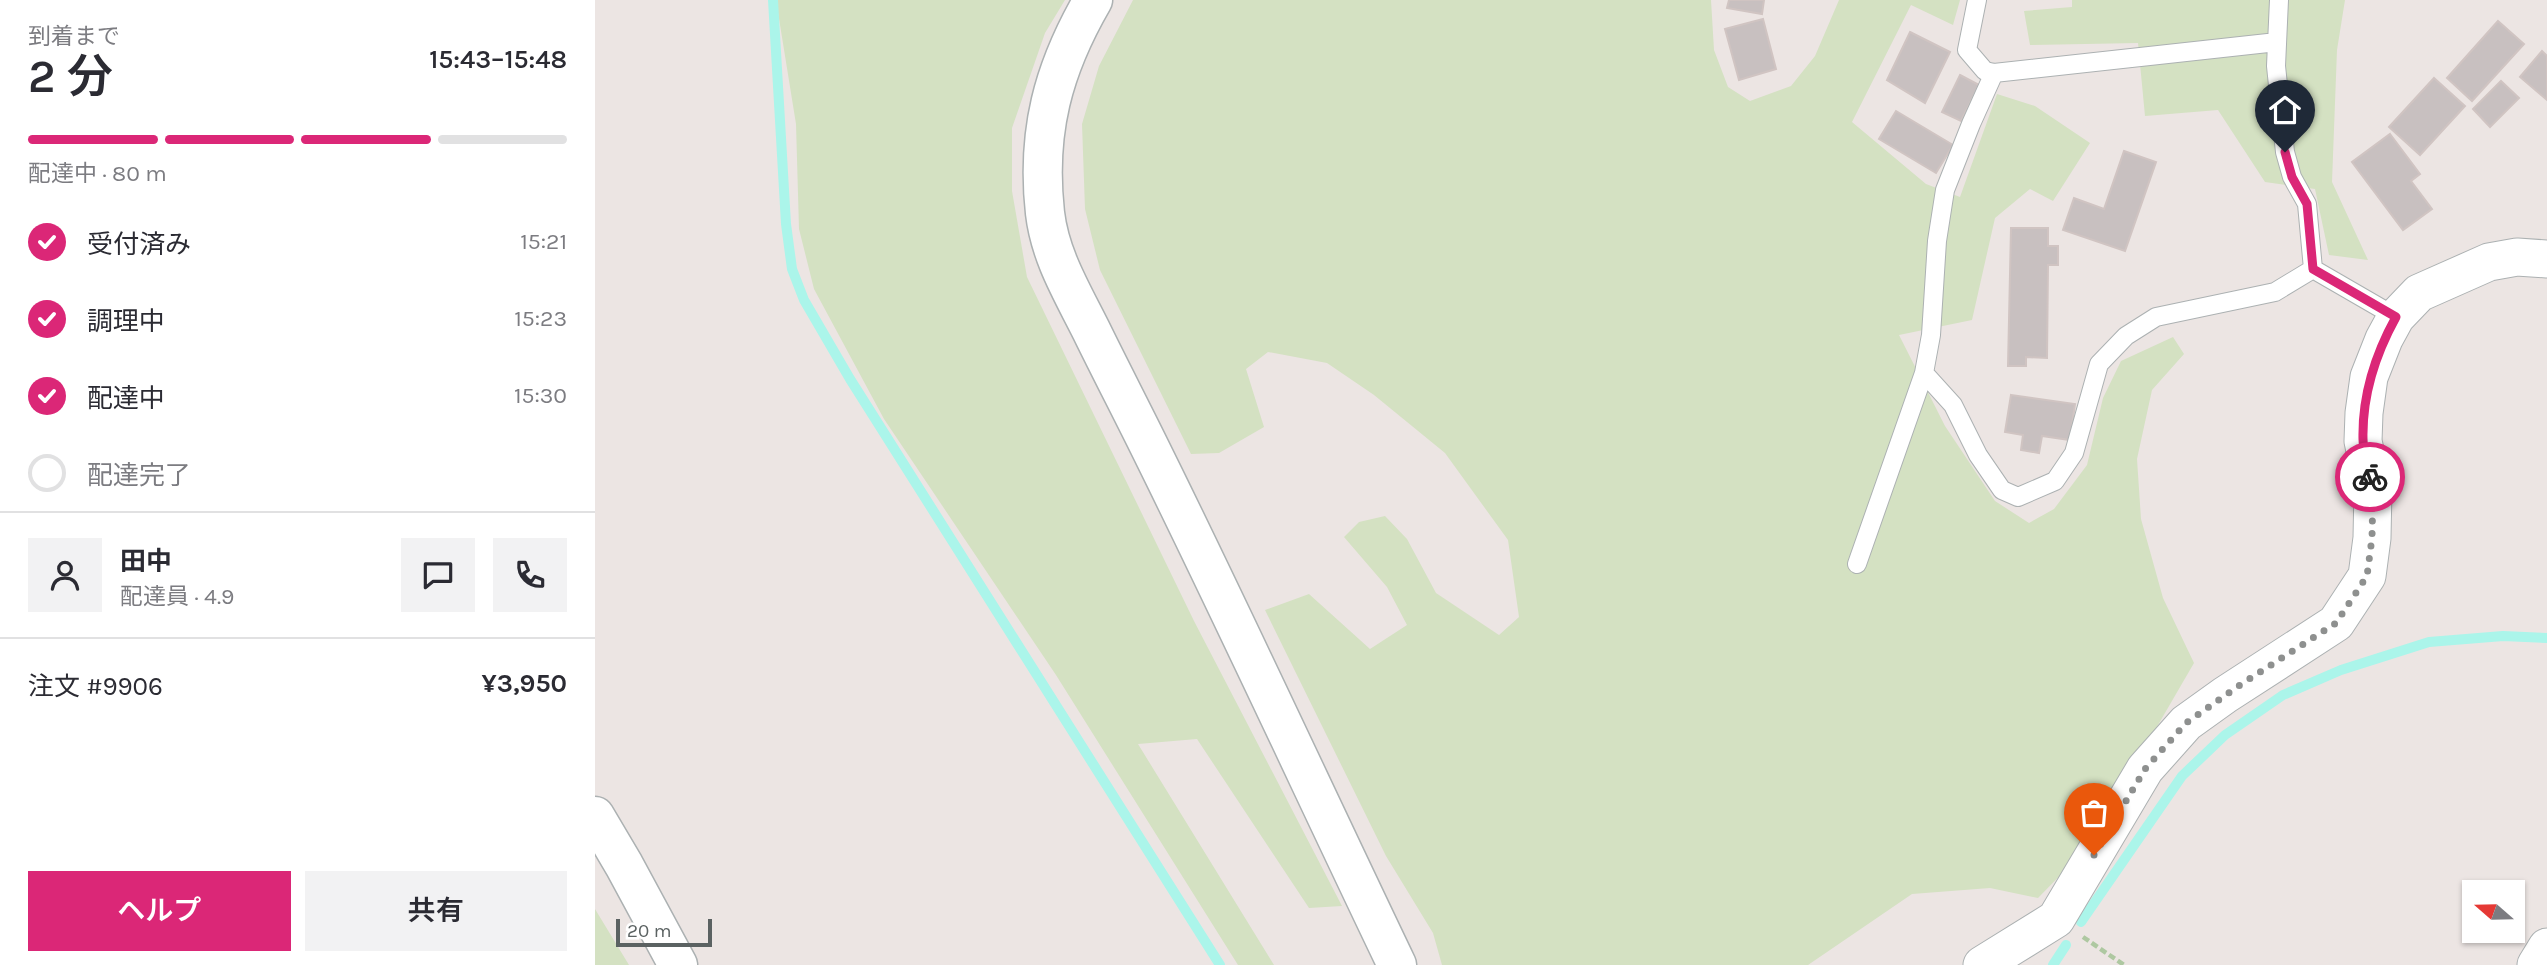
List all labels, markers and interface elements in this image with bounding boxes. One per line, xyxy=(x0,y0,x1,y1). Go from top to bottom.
text: 到着まで xyxy=(28,23,120,50)
text: 15:43–15:48 xyxy=(429,44,567,75)
text: 2 分 xyxy=(28,50,113,104)
pin xyxy=(2255,80,2315,152)
icon: home xyxy=(2266,91,2304,129)
text: 配達中 · 80 m xyxy=(28,160,167,187)
icon: check xyxy=(28,223,66,261)
text: 15:21 xyxy=(520,228,567,255)
text: 受付済み xyxy=(87,229,191,260)
icon: check xyxy=(28,300,66,338)
text: 15:23 xyxy=(514,305,567,332)
text: 調理中 xyxy=(87,306,165,337)
icon: check xyxy=(28,377,66,415)
text: 15:30 xyxy=(514,382,567,409)
text: 配達中 xyxy=(87,383,165,414)
courier xyxy=(2335,442,2405,512)
icon: bike xyxy=(2351,458,2389,496)
text: 配達完了 xyxy=(87,460,191,491)
button: person xyxy=(28,538,102,612)
button: chat xyxy=(401,538,475,612)
button: phone xyxy=(493,538,567,612)
text: 田中 xyxy=(120,546,172,577)
text: 配達員 · 4.9 xyxy=(120,583,234,610)
text: ¥3,950 xyxy=(482,668,567,699)
text: 注文 #9906 xyxy=(28,671,163,702)
pin xyxy=(2064,783,2124,855)
icon: bag xyxy=(2075,794,2113,832)
button: ヘルプ xyxy=(28,871,291,951)
button: 共有 xyxy=(305,871,567,951)
north arrow xyxy=(2462,880,2525,943)
map controls xyxy=(2462,880,2525,943)
scale bar xyxy=(616,916,712,948)
text: 20 m xyxy=(627,920,672,942)

